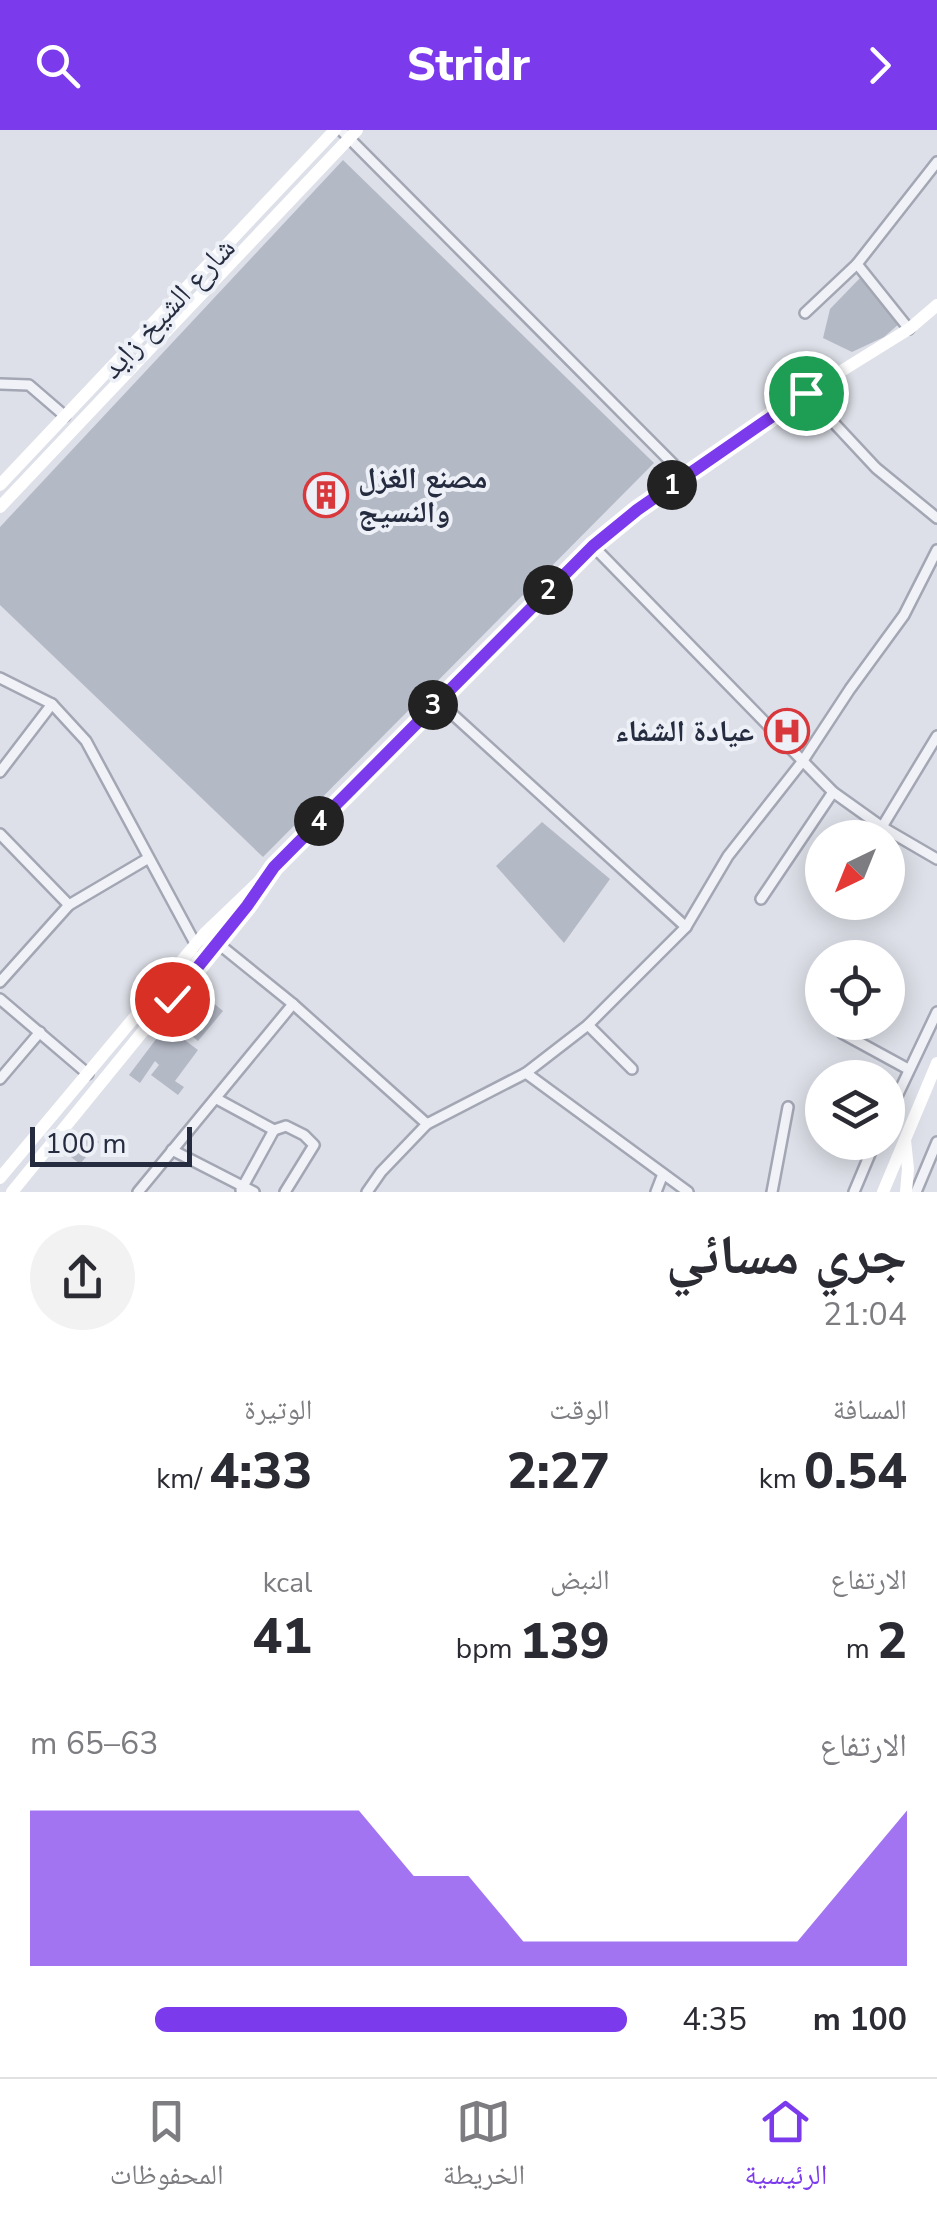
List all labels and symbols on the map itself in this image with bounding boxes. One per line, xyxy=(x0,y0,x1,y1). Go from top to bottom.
street label: شارع الشيخ زايد xyxy=(92,229,245,388)
pin xyxy=(764,351,849,436)
place label: مصنع الغزل والنسيج xyxy=(358,458,487,533)
pin: 1 xyxy=(647,460,697,510)
building icon: مصنع الغزل والنسيج xyxy=(303,472,349,518)
pin: 2 xyxy=(523,565,573,615)
pin: 3 xyxy=(408,680,458,730)
hospital icon: عيادة الشفاء xyxy=(764,708,810,754)
place label: عيادة الشفاء xyxy=(615,711,754,752)
pin: 4 xyxy=(294,796,344,846)
north arrow xyxy=(805,820,905,920)
pin xyxy=(130,957,215,1042)
scale bar xyxy=(30,1122,192,1166)

